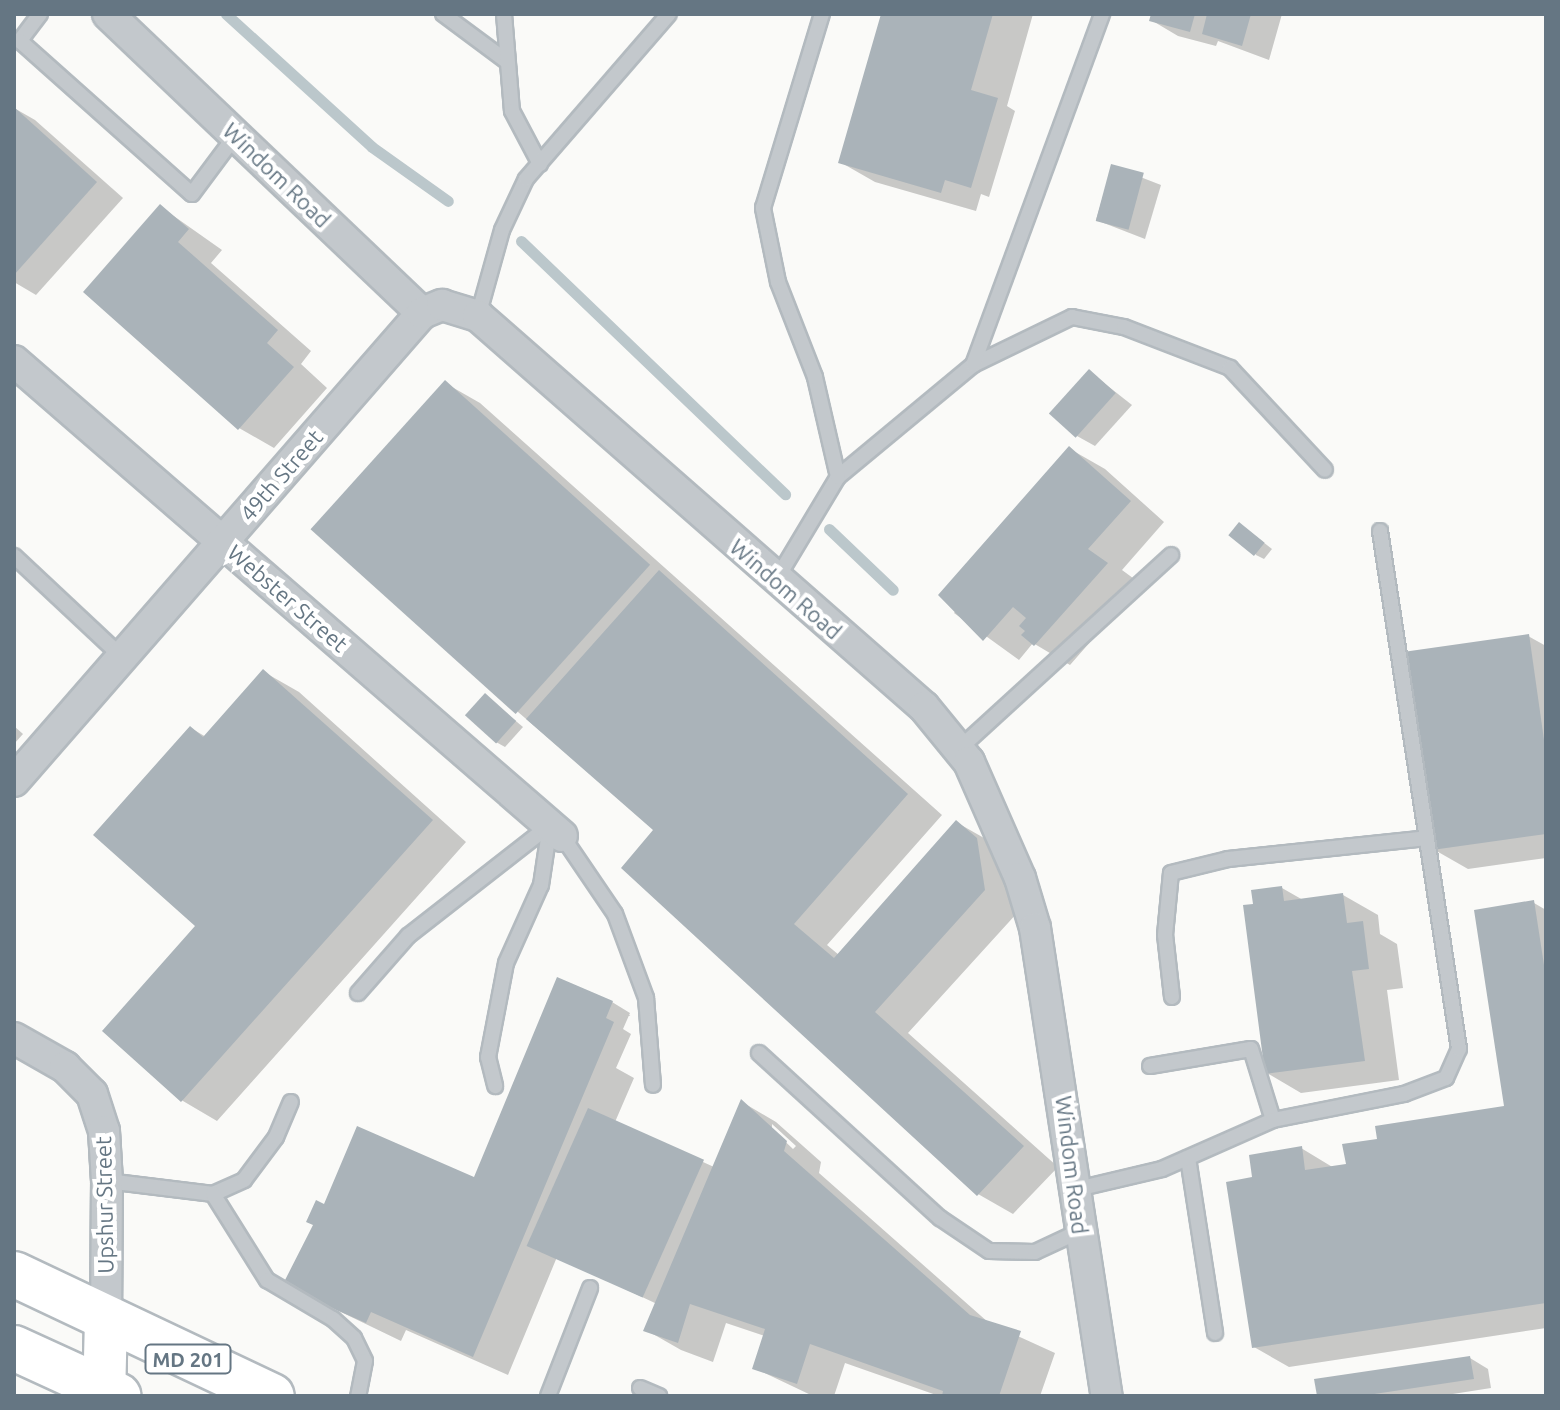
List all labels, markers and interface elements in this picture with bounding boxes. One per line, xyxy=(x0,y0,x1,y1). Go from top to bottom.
street label: Windom Road xyxy=(218,117,336,233)
street label: 49th Street xyxy=(234,424,328,526)
street label: Windom Road xyxy=(725,533,847,645)
street label: Webster Street xyxy=(223,539,353,657)
street label: Windom Road xyxy=(1050,1094,1094,1236)
street label: Upshur Street xyxy=(90,1136,118,1274)
road number: MD 201 xyxy=(144,1343,232,1375)

